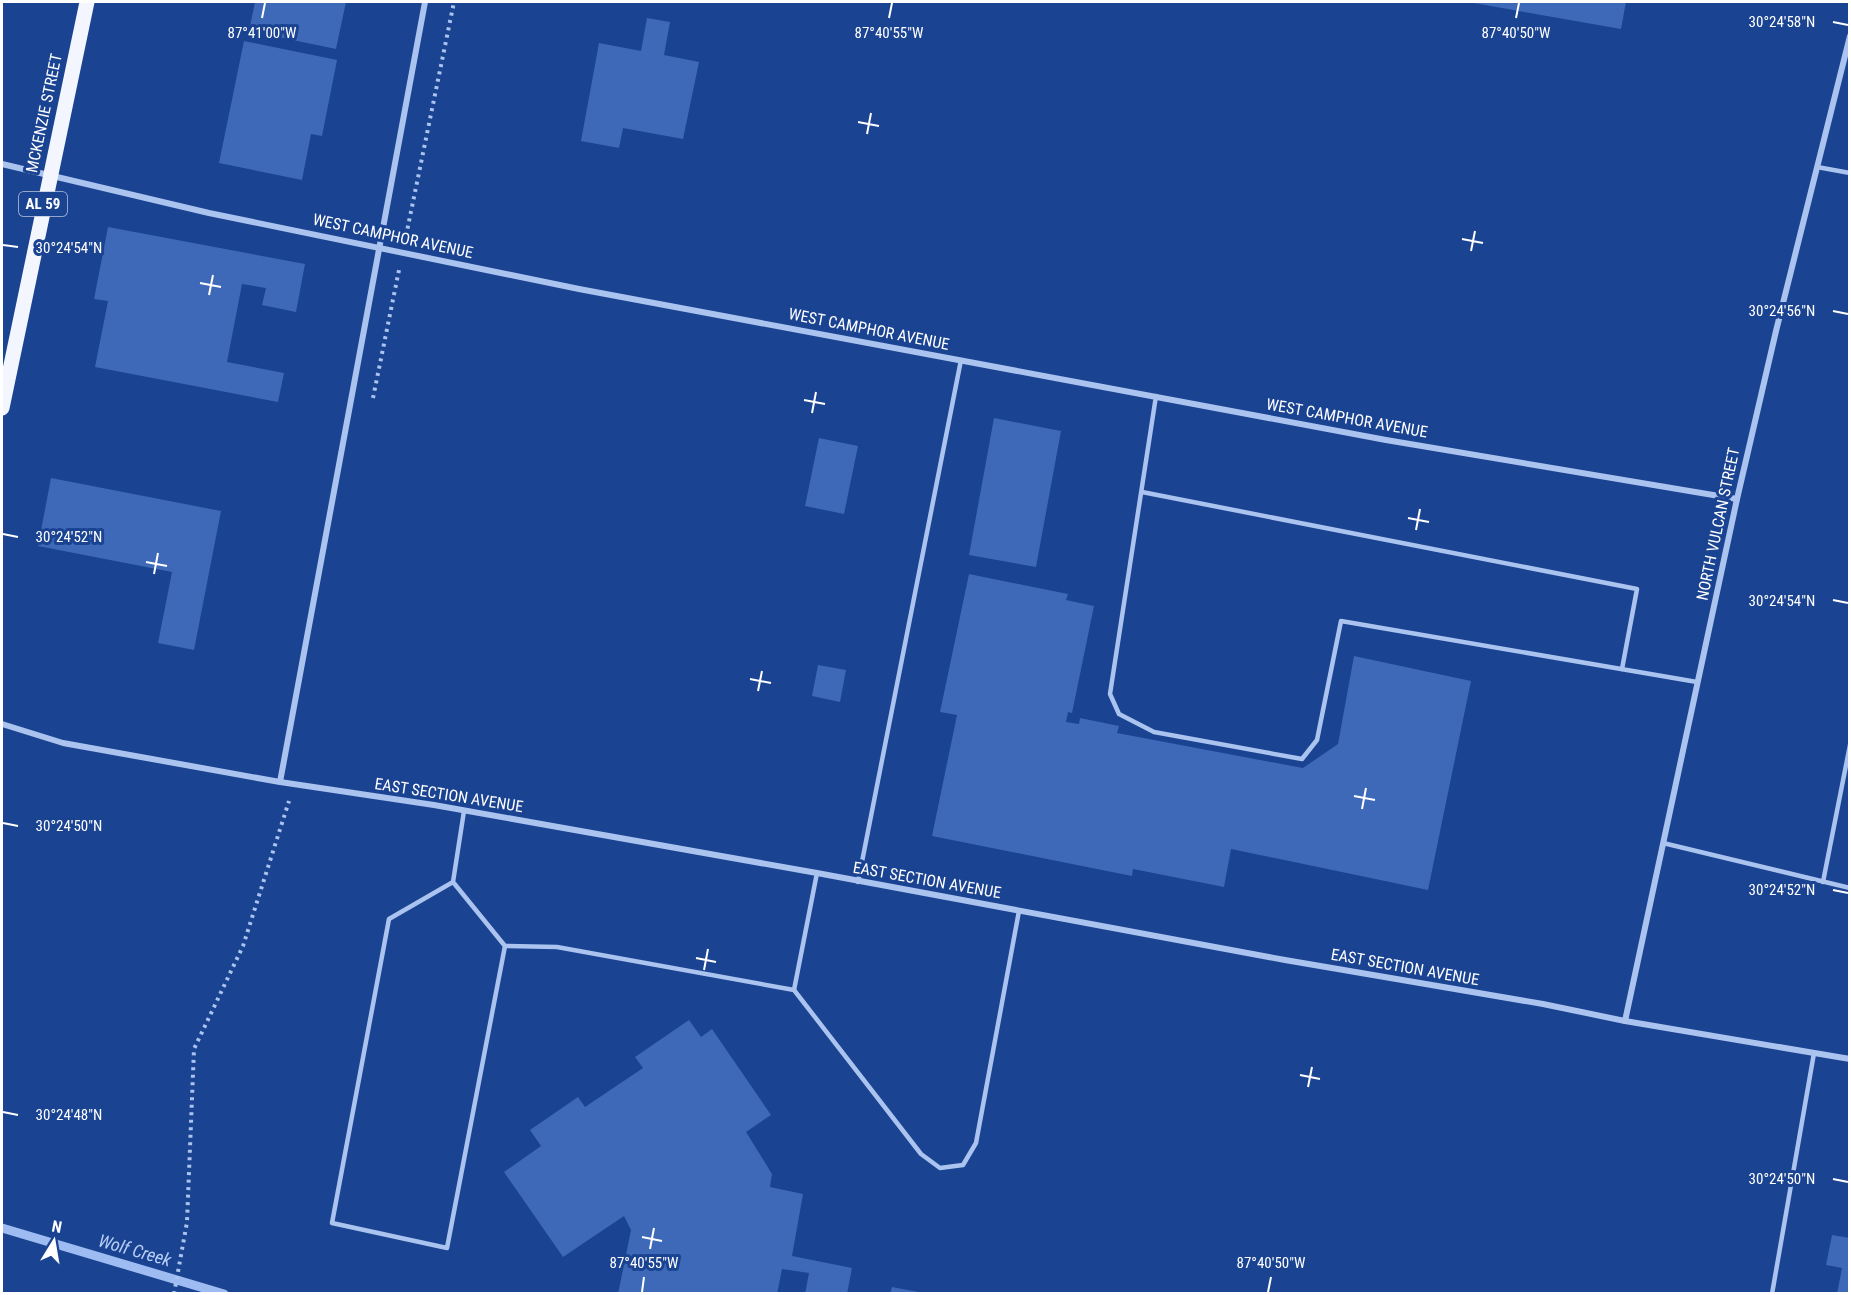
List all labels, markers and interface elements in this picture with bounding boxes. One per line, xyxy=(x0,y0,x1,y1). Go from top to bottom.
text: 30°24'58"N xyxy=(1749,13,1815,31)
text: 87°41'00"W xyxy=(228,24,297,42)
text: 87°40'55"W xyxy=(855,24,924,42)
text: 87°40'50"W xyxy=(1482,24,1551,42)
street label: MCKENZIE STREET xyxy=(22,52,66,174)
road number: AL 59 xyxy=(19,192,67,216)
street label: WEST CAMPHOR AVENUE xyxy=(311,210,475,262)
text: 30°24'54"N xyxy=(36,239,102,257)
text: 30°24'56"N xyxy=(1749,302,1815,320)
street label: WEST CAMPHOR AVENUE xyxy=(787,304,951,354)
street label: WEST CAMPHOR AVENUE xyxy=(1265,394,1429,442)
street label: NORTH VULCAN STREET xyxy=(1693,446,1743,602)
text: 30°24'52"N xyxy=(36,528,102,546)
text: 30°24'54"N xyxy=(1749,592,1815,610)
street label: EAST SECTION AVENUE xyxy=(373,774,525,816)
text: 30°24'50"N xyxy=(36,817,102,835)
street label: EAST SECTION AVENUE xyxy=(851,858,1003,902)
text: 30°24'52"N xyxy=(1749,881,1815,899)
street label: EAST SECTION AVENUE xyxy=(1329,945,1481,989)
text: 30°24'48"N xyxy=(36,1106,102,1124)
text: 30°24'50"N xyxy=(1749,1170,1815,1188)
north arrow xyxy=(24,1211,84,1271)
text: N xyxy=(50,1217,63,1237)
water label: Wolf Creek xyxy=(96,1230,175,1271)
text: 87°40'55"W xyxy=(610,1254,679,1272)
text: 87°40'50"W xyxy=(1237,1254,1306,1272)

